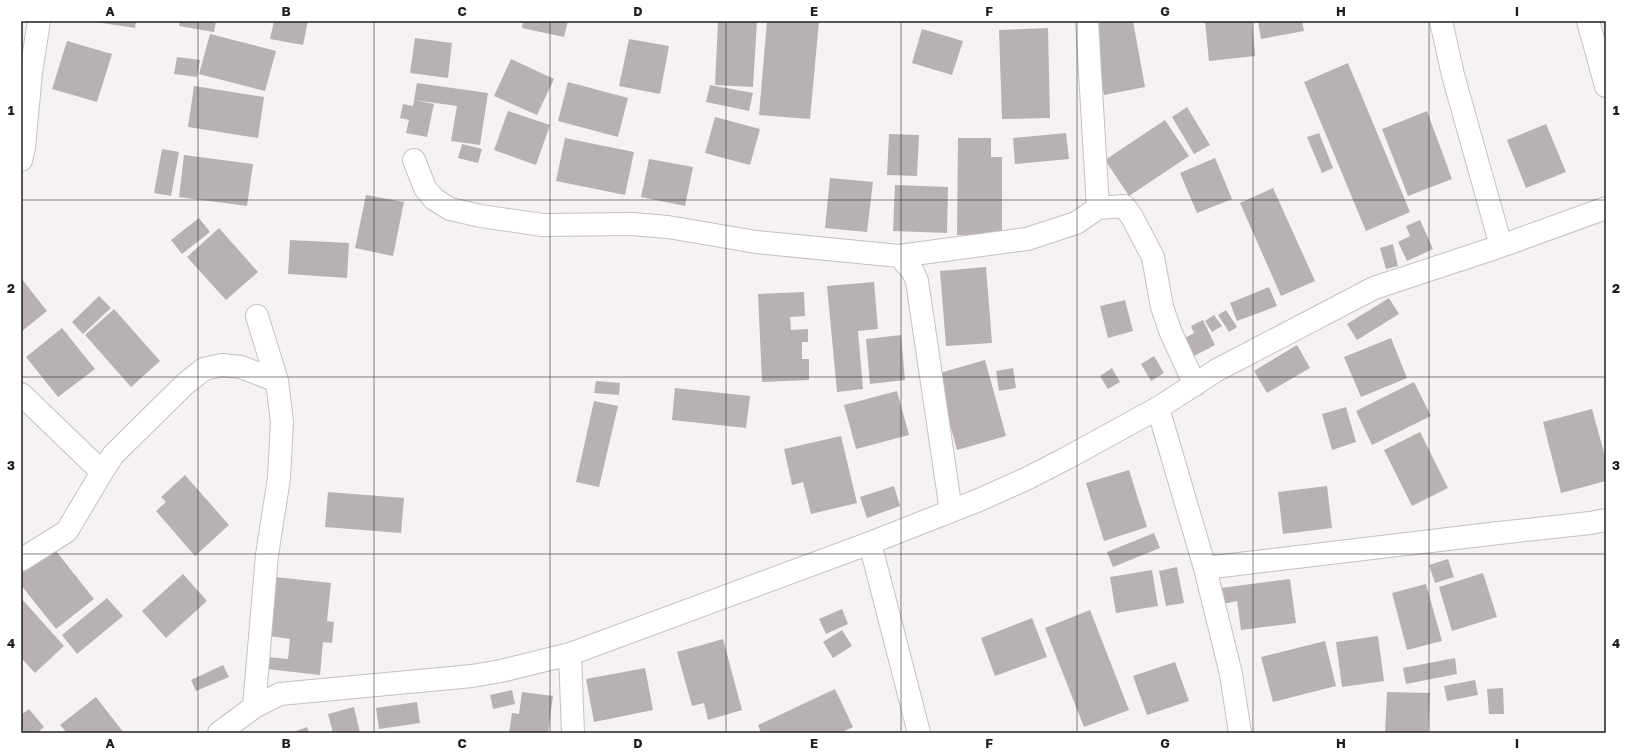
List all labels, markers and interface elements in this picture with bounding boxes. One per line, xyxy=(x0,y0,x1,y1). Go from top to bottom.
text: A xyxy=(105,3,115,19)
text: B xyxy=(281,3,291,19)
text: C xyxy=(457,3,467,19)
text: D xyxy=(633,3,643,19)
text: E xyxy=(810,3,818,19)
text: F xyxy=(985,3,993,19)
text: G xyxy=(1160,3,1170,19)
text: H xyxy=(1336,3,1346,19)
text: I xyxy=(1515,3,1519,19)
text: 1 xyxy=(8,102,15,118)
text: 1 xyxy=(1613,102,1620,118)
text: 2 xyxy=(7,280,15,296)
text: 2 xyxy=(1612,280,1620,296)
text: 3 xyxy=(7,457,15,473)
text: 3 xyxy=(1612,457,1620,473)
text: 4 xyxy=(7,635,15,651)
text: 4 xyxy=(1612,635,1620,651)
text: A xyxy=(105,735,115,751)
text: B xyxy=(281,735,291,751)
text: C xyxy=(457,735,467,751)
text: D xyxy=(633,735,643,751)
text: E xyxy=(810,735,818,751)
text: F xyxy=(985,735,993,751)
text: G xyxy=(1160,735,1170,751)
text: H xyxy=(1336,735,1346,751)
text: I xyxy=(1515,735,1519,751)

